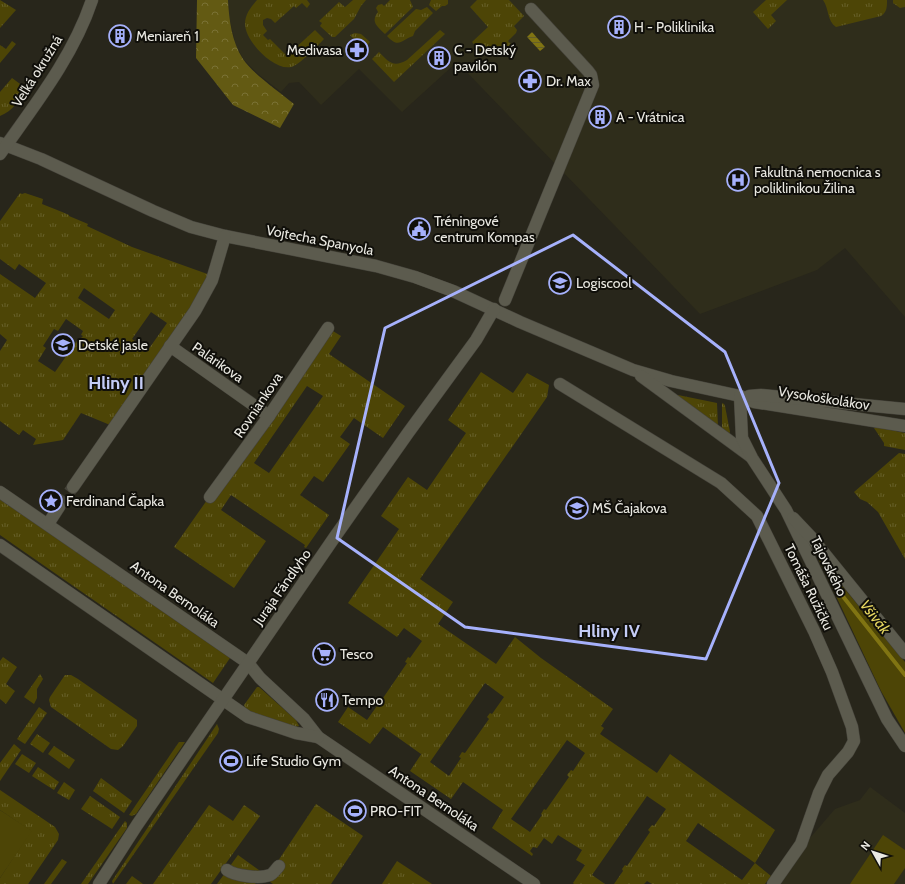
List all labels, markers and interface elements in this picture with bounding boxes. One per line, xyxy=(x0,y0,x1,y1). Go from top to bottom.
building icon: H - Poliklinika xyxy=(606,14,632,40)
place label: H - Poliklinika xyxy=(634,18,714,36)
building icon: Meniareň 1 xyxy=(107,23,133,49)
place label: Meniareň 1 xyxy=(136,27,199,45)
street label: Veľká okružná xyxy=(8,31,66,110)
pharmacy icon: Medivasa xyxy=(344,37,370,63)
place label: Medivasa xyxy=(287,41,342,59)
place label: C - Detský pavilón xyxy=(454,41,516,75)
building icon: C - Detský pavilón xyxy=(426,45,452,71)
pharmacy icon: Dr. Max xyxy=(517,68,543,94)
place label: Dr. Max xyxy=(546,72,591,90)
building icon: A - Vrátnica xyxy=(587,104,613,130)
place label: A - Vrátnica xyxy=(616,108,685,126)
place label: Fakultná nemocnica s poliklinikou Žilina xyxy=(754,163,881,197)
hospital icon: Fakultná nemocnica s poliklinikou Žilina xyxy=(725,167,751,193)
place label: Tréningové centrum Kompas xyxy=(434,212,535,246)
public building icon: Tréningové centrum Kompas xyxy=(406,216,432,242)
street label: Vojtecha Spanyola xyxy=(265,221,375,259)
school or university icon: Logiscool xyxy=(547,270,573,296)
place label: Logiscool xyxy=(576,274,632,292)
school or university icon: Detské jasle xyxy=(50,332,76,358)
place label: Detské jasle xyxy=(78,336,148,354)
street label: Palárikova xyxy=(189,338,248,386)
street label: Rovniankova xyxy=(230,369,287,441)
district label: Hliny II xyxy=(88,372,144,394)
street label: Vysokoškolákov xyxy=(777,382,871,414)
place icon: Ferdinand Čapka xyxy=(38,488,64,514)
place label: Ferdinand Čapka xyxy=(66,492,164,510)
school or university icon: MŠ Čajakova xyxy=(564,495,590,521)
place label: MŠ Čajakova xyxy=(592,499,667,517)
street label: Tajovského xyxy=(807,533,851,599)
street label: Tomáša Ružičku xyxy=(780,541,838,633)
street label: Juraja Fándlyho xyxy=(249,545,315,629)
street label: Antona Bernoláka xyxy=(127,557,223,632)
water label: Všivák xyxy=(856,596,894,638)
district label: Hliny IV xyxy=(578,620,641,642)
supermarket icon: Tesco xyxy=(311,641,337,667)
place label: Tesco xyxy=(340,645,374,663)
restaurant icon: Tempo xyxy=(314,687,340,713)
place label: Tempo xyxy=(342,691,384,709)
sports icon: Life Studio Gym xyxy=(218,748,244,774)
place label: Life Studio Gym xyxy=(246,752,341,770)
street label: Antona Bernoláka xyxy=(386,761,483,835)
sports icon: PRO-FIT xyxy=(342,798,368,824)
place label: PRO-FIT xyxy=(370,802,422,820)
north arrow xyxy=(853,832,893,872)
text: N xyxy=(857,838,873,853)

